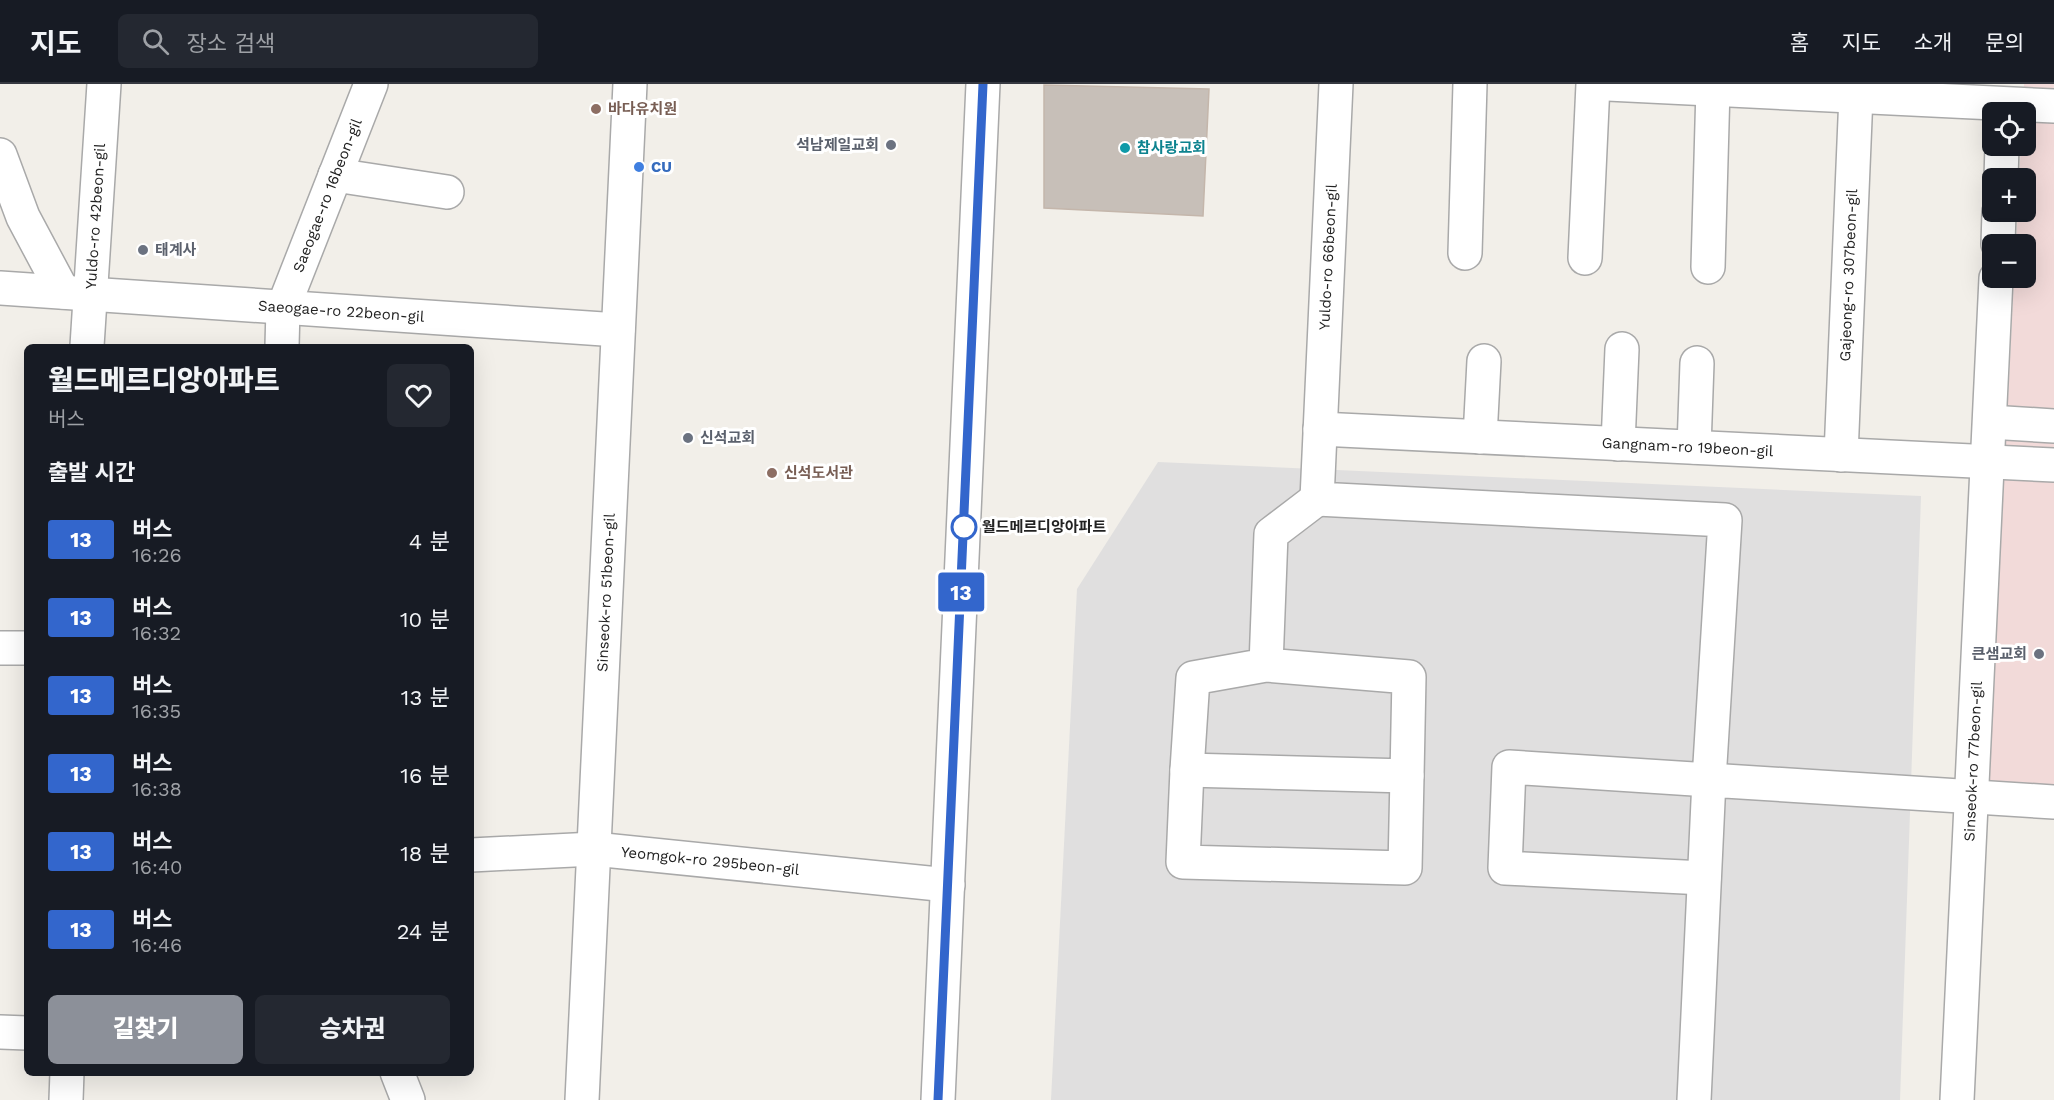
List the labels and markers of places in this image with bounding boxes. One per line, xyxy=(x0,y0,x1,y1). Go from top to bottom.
place label: 바다유치원 xyxy=(608,100,677,118)
marker: 바다유치원 xyxy=(589,102,603,116)
place label: 석남제일교회 xyxy=(796,136,879,154)
marker: 석남제일교회 xyxy=(884,138,898,152)
place label: 참사랑교회 xyxy=(1137,139,1206,157)
marker: 참사랑교회 xyxy=(1118,141,1132,155)
place label: CU xyxy=(651,158,672,176)
marker: CU xyxy=(632,160,646,174)
place label: 태계사 xyxy=(155,241,197,259)
marker: 태계사 xyxy=(136,243,150,257)
place label: 신석교회 xyxy=(700,429,755,447)
marker: 신석교회 xyxy=(681,431,695,445)
place label: 신석도서관 xyxy=(784,464,853,482)
marker: 신석도서관 xyxy=(765,466,779,480)
marker: 월드메르디앙아파트 xyxy=(951,514,977,540)
place label: 월드메르디앙아파트 xyxy=(982,518,1106,536)
place label: 큰샘교회 xyxy=(1972,645,2027,663)
marker: 큰샘교회 xyxy=(2032,647,2046,661)

